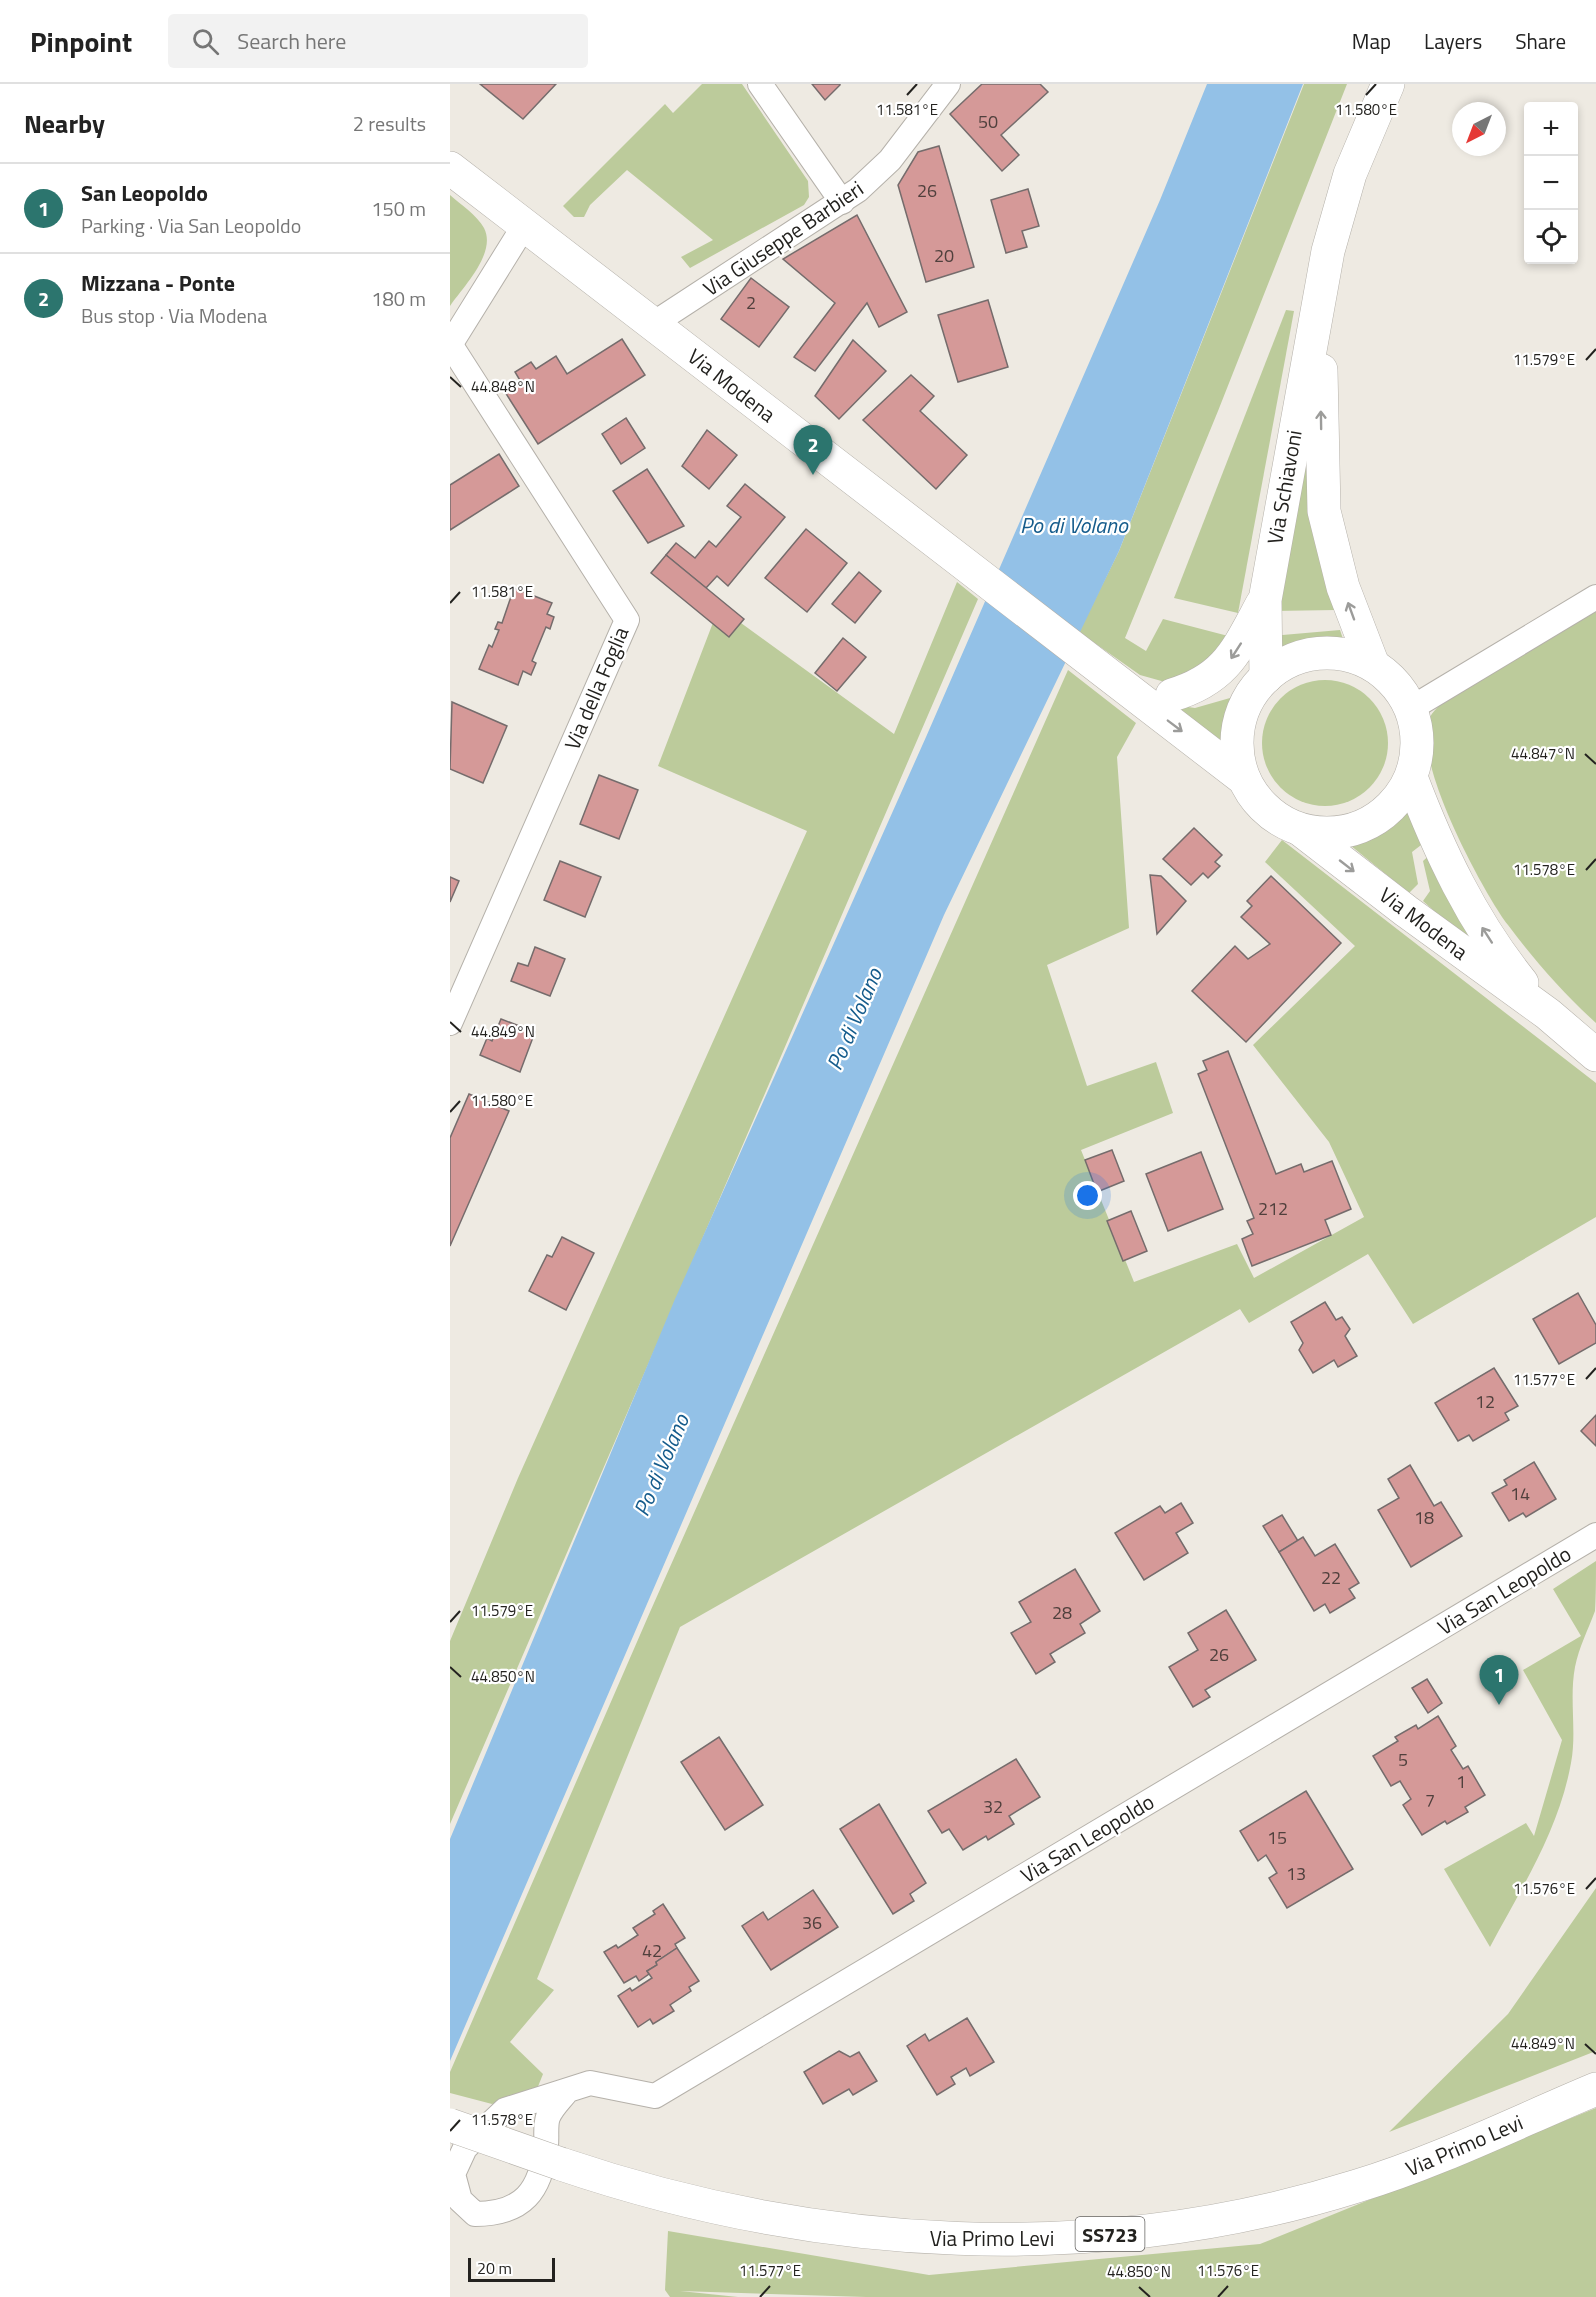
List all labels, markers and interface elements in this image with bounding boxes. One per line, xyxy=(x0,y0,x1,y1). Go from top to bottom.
search box xyxy=(168,14,588,68)
text: Pinpoint xyxy=(30,20,132,63)
text: Search here xyxy=(237,24,346,58)
icon: search xyxy=(189,25,222,58)
text: Map xyxy=(1352,25,1391,57)
text: Layers xyxy=(1424,25,1482,57)
text: Share xyxy=(1515,25,1566,57)
text: 11.581°E xyxy=(876,98,938,121)
text: 11.580°E xyxy=(1335,98,1397,121)
north arrow xyxy=(1452,102,1506,156)
map controls xyxy=(1524,102,1578,264)
button: + xyxy=(1524,102,1578,156)
text: Nearby xyxy=(24,104,105,143)
text: 2 results xyxy=(353,108,426,139)
house number: 50 xyxy=(978,108,998,135)
button: − xyxy=(1524,156,1578,210)
street label: Via Giuseppe Barbieri xyxy=(696,172,870,304)
text: San Leopoldo xyxy=(81,176,208,210)
house number: 26 xyxy=(917,177,937,204)
text: 1 xyxy=(38,193,49,224)
text: 150 m xyxy=(371,193,426,224)
text: Parking · Via San Leopoldo xyxy=(81,210,301,241)
button: locate xyxy=(1524,210,1578,264)
house number: 20 xyxy=(934,242,954,269)
text: Mizzana - Ponte xyxy=(81,266,235,300)
text: 2 xyxy=(38,283,49,314)
text: 180 m xyxy=(371,283,426,314)
house number: 2 xyxy=(746,289,756,316)
text: Bus stop · Via Modena xyxy=(81,300,267,331)
street label: Via Modena xyxy=(681,340,783,430)
text: 11.579°E xyxy=(1513,348,1575,371)
text: 44.848°N xyxy=(471,375,535,398)
one-way arrow xyxy=(1316,410,1327,430)
pin: 2 xyxy=(794,426,832,475)
street label: Via Schiavoni xyxy=(1258,427,1310,547)
water label: Po di Volano xyxy=(1020,508,1129,542)
text: 11.581°E xyxy=(471,580,533,603)
one-way arrow xyxy=(1345,602,1356,621)
street label: Via della Foglia xyxy=(556,621,637,755)
one-way arrow xyxy=(1230,642,1242,658)
one-way arrow xyxy=(1166,719,1182,732)
text: 44.847°N xyxy=(1511,742,1575,765)
text: 11.578°E xyxy=(1513,858,1575,881)
one-way arrow xyxy=(1339,859,1355,872)
street label: Via Modena xyxy=(1373,879,1476,967)
one-way arrow xyxy=(1481,927,1493,944)
water label: Po di Volano xyxy=(817,962,891,1075)
text: 44.849°N xyxy=(471,1020,535,1043)
text: 11.580°E xyxy=(471,1089,533,1112)
your location xyxy=(1073,1181,1102,1210)
house number: 212 xyxy=(1258,1195,1288,1222)
text: 11.577°E xyxy=(1513,1368,1575,1391)
house number: 12 xyxy=(1475,1388,1495,1415)
water label: Po di Volano xyxy=(624,1408,698,1521)
house number: 14 xyxy=(1510,1480,1530,1507)
house number: 18 xyxy=(1414,1504,1434,1531)
street label: Via San Leopoldo xyxy=(1431,1537,1577,1643)
house number: 22 xyxy=(1321,1564,1341,1591)
text: 11.579°E xyxy=(471,1599,533,1622)
house number: 28 xyxy=(1052,1599,1072,1626)
house number: 26 xyxy=(1209,1641,1229,1668)
pin: 1 xyxy=(1480,1656,1518,1705)
text: 44.850°N xyxy=(471,1665,535,1688)
house number: 5 xyxy=(1398,1746,1408,1773)
house number: 1 xyxy=(1456,1768,1466,1795)
street label: Via San Leopoldo xyxy=(1014,1785,1160,1891)
house number: 7 xyxy=(1425,1787,1435,1814)
house number: 32 xyxy=(983,1793,1003,1820)
house number: 15 xyxy=(1267,1824,1287,1851)
house number: 13 xyxy=(1286,1860,1306,1887)
text: 11.576°E xyxy=(1513,1877,1575,1900)
house number: 36 xyxy=(802,1909,822,1936)
house number: 42 xyxy=(642,1937,662,1964)
text: 44.849°N xyxy=(1511,2032,1575,2055)
street label: Via Primo Levi xyxy=(1400,2106,1528,2184)
text: 11.578°E xyxy=(471,2108,533,2131)
road number: SS723 xyxy=(1076,2217,1144,2251)
street label: Via Primo Levi xyxy=(930,2222,1054,2254)
scale bar xyxy=(468,2255,555,2282)
text: 20 m xyxy=(477,2256,512,2280)
text: 11.577°E xyxy=(739,2259,801,2282)
text: 11.576°E xyxy=(1197,2259,1259,2282)
text: 44.850°N xyxy=(1107,2260,1171,2283)

